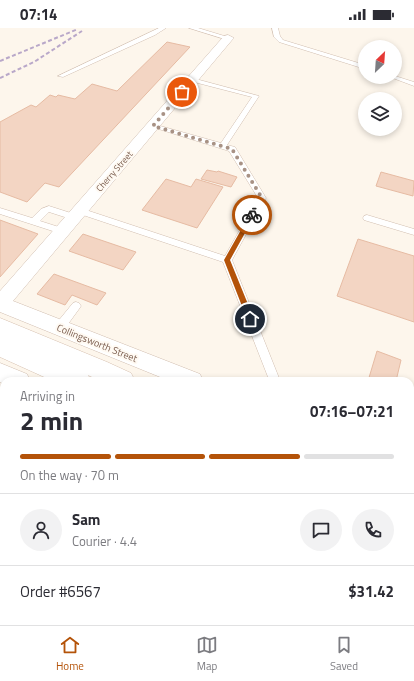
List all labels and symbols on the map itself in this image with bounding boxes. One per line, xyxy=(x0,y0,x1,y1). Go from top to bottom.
north arrow xyxy=(358,40,402,84)
pin xyxy=(165,75,199,109)
street label: Cherry Street xyxy=(93,147,136,194)
courier xyxy=(232,195,272,235)
pin xyxy=(233,302,267,336)
street label: Collingsworth Street xyxy=(54,320,140,366)

